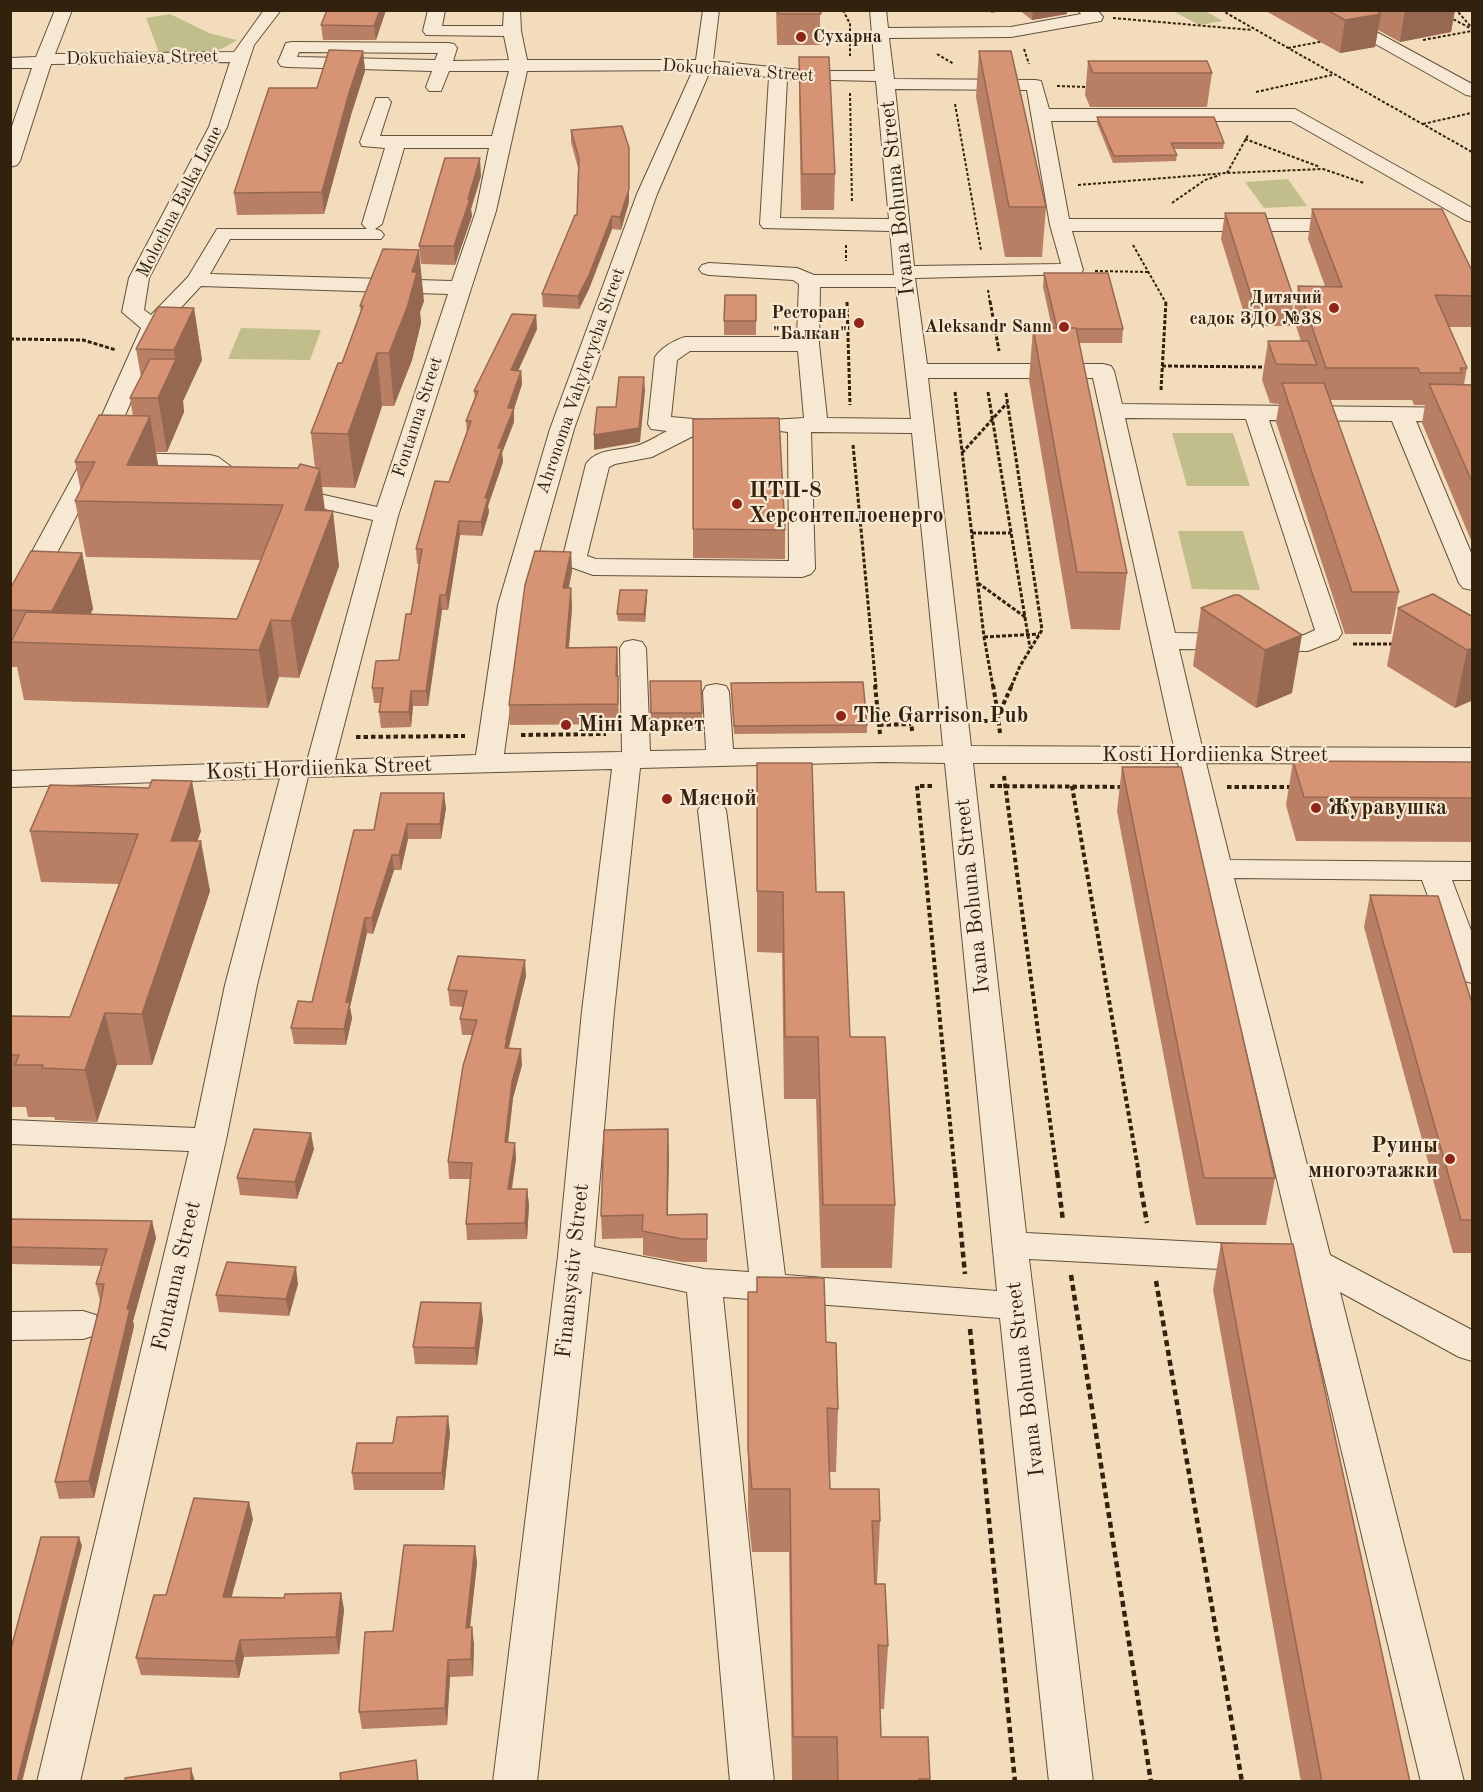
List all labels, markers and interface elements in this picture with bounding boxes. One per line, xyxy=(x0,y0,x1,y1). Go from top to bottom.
place label: Сухарна xyxy=(813,26,882,48)
marker: Сухарна xyxy=(794,30,808,44)
street label: Dokuchaieva Street xyxy=(66,46,218,70)
street label: Dokuchaieva Street xyxy=(661,55,815,87)
street label: Ivana Bohuna Street xyxy=(875,99,921,297)
street label: Molochna Balka Lane xyxy=(132,122,228,282)
street label: Ahronoma Vahylevycha Street xyxy=(532,265,630,497)
place label: Дитячий садок ЗДО №38 xyxy=(1189,287,1322,330)
marker: Дитячий садок ЗДО №38 xyxy=(1327,301,1341,315)
place label: Ресторан "Балкан" xyxy=(771,302,847,344)
marker: Ресторан "Балкан" xyxy=(852,316,866,330)
place label: Aleksandr Sann xyxy=(925,316,1052,338)
marker: Aleksandr Sann xyxy=(1057,320,1071,334)
street label: Fontanna Street xyxy=(388,354,448,480)
place label: ЦТП-8 Херсонтеплоенерго xyxy=(749,478,943,530)
marker: ЦТП-8 Херсонтеплоенерго xyxy=(730,497,744,511)
place label: The Garrison Pub xyxy=(853,703,1028,729)
marker: The Garrison Pub xyxy=(834,709,848,723)
place label: Міні Маркет xyxy=(578,712,705,738)
marker: Міні Маркет xyxy=(559,718,573,732)
street label: Kosti Hordiienka Street xyxy=(1102,742,1328,768)
street label: Kosti Hordiienka Street xyxy=(205,752,433,786)
place label: Мясной xyxy=(679,786,757,812)
marker: Мясной xyxy=(660,792,674,806)
place label: Журавушка xyxy=(1328,795,1447,821)
street label: Ivana Bohuna Street xyxy=(950,797,996,995)
marker: Журавушка xyxy=(1309,801,1323,815)
place label: Руины многоэтажки xyxy=(1308,1133,1438,1184)
marker: Руины многоэтажки xyxy=(1443,1152,1457,1166)
street label: Finansystiv Street xyxy=(551,1182,595,1360)
street label: Fontanna Street xyxy=(147,1198,207,1354)
street label: Ivana Bohuna Street xyxy=(1001,1280,1051,1478)

